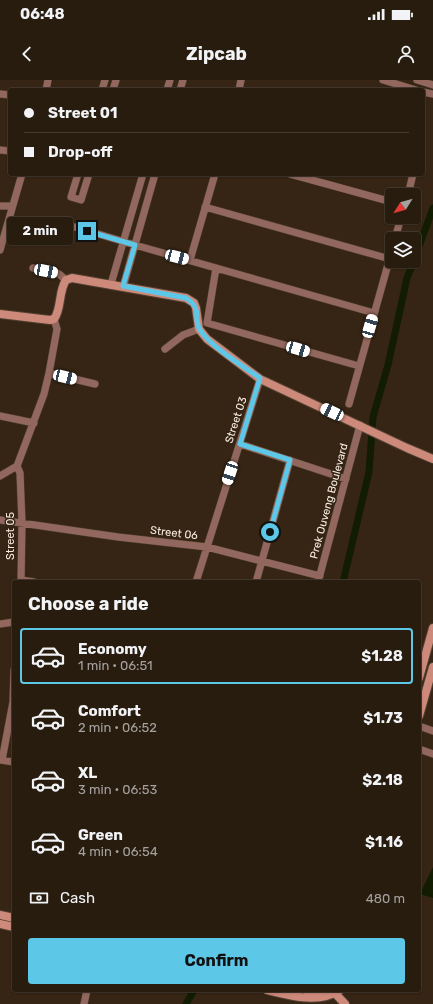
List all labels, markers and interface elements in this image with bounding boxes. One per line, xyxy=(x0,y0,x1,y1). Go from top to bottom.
text: 06:48 xyxy=(20,5,65,23)
icon: back xyxy=(16,43,38,65)
text: Zipcab xyxy=(186,43,247,65)
icon: person xyxy=(395,43,417,65)
text: Street 01 xyxy=(48,104,117,122)
text: Drop-off xyxy=(48,143,112,161)
north arrow xyxy=(385,188,421,224)
map controls xyxy=(385,188,421,268)
callout: 2 min xyxy=(7,217,73,245)
route end xyxy=(78,222,96,240)
text: 2 min xyxy=(22,223,58,238)
button: layers xyxy=(385,232,421,268)
car xyxy=(164,248,190,266)
car xyxy=(33,263,59,279)
car xyxy=(361,313,379,339)
car xyxy=(285,340,311,358)
car xyxy=(52,368,78,386)
street label: Street 03 xyxy=(222,395,250,445)
car xyxy=(319,401,345,423)
street label: Prek Ouveng Boulevard xyxy=(307,442,351,560)
car xyxy=(221,460,239,486)
street label: Street 05 xyxy=(4,512,17,560)
route start xyxy=(261,523,279,541)
street label: Street 06 xyxy=(149,524,199,542)
text: Choose a ride xyxy=(28,593,149,615)
icon: car xyxy=(30,638,66,674)
text: Economy xyxy=(78,640,147,658)
text: $1.28 xyxy=(361,647,403,665)
text: 1 min · 06:51 xyxy=(78,658,153,673)
icon: car xyxy=(30,700,66,736)
text: Comfort xyxy=(78,702,141,720)
text: $1.73 xyxy=(363,709,403,727)
text: 2 min · 06:52 xyxy=(78,720,157,735)
icon: car xyxy=(30,762,66,798)
text: XL xyxy=(78,764,97,782)
text: $2.18 xyxy=(362,771,403,789)
text: 3 min · 06:53 xyxy=(78,782,157,797)
icon: car xyxy=(30,824,66,860)
text: Green xyxy=(78,826,123,844)
text: $1.16 xyxy=(365,833,403,851)
text: 4 min · 06:54 xyxy=(78,844,158,859)
icon: cash xyxy=(28,887,50,909)
text: Cash xyxy=(60,889,95,907)
text: 480 m xyxy=(366,891,405,906)
button: Confirm xyxy=(28,938,405,984)

